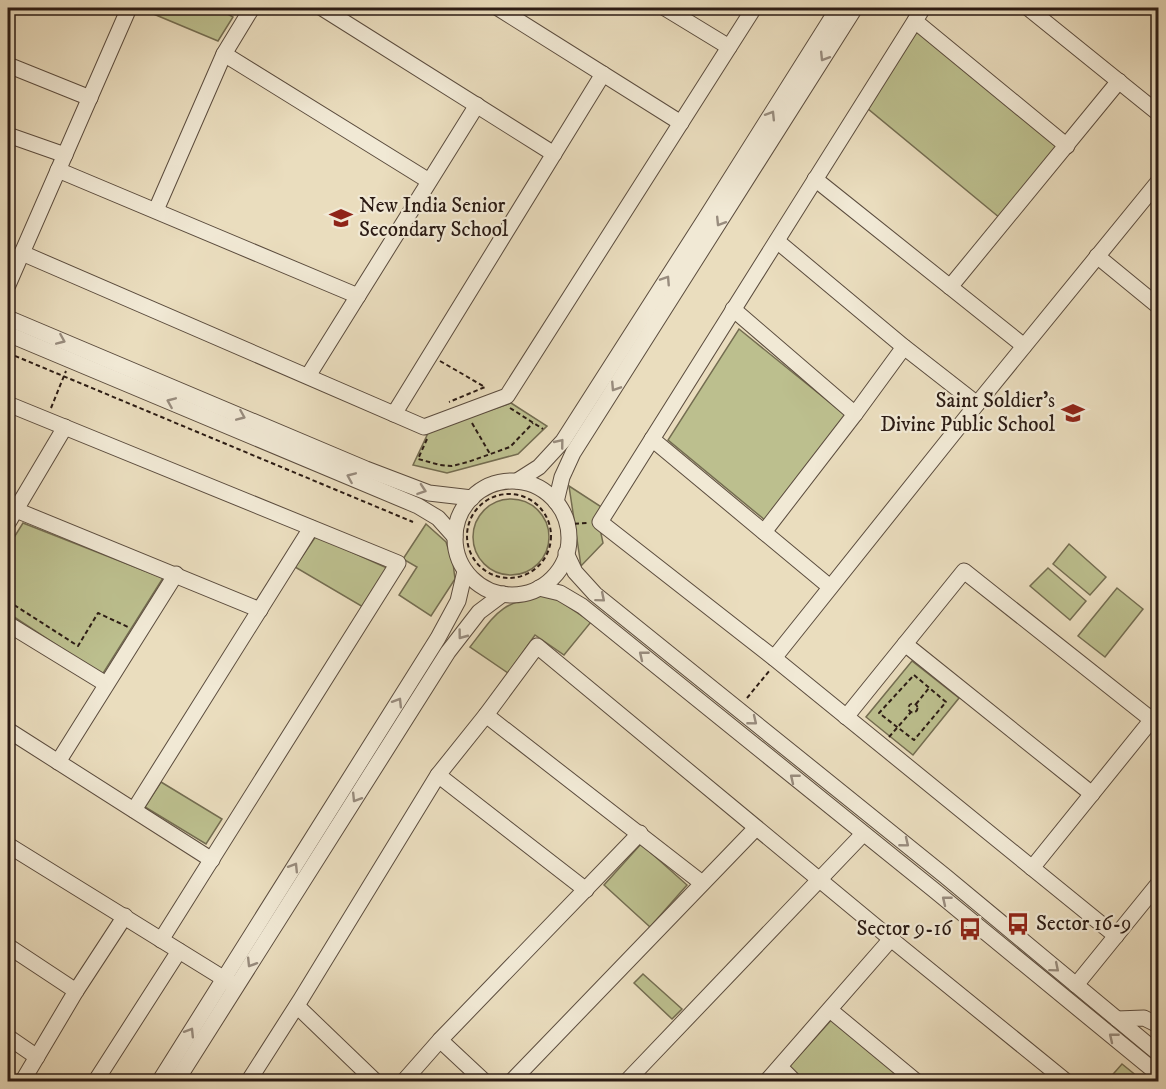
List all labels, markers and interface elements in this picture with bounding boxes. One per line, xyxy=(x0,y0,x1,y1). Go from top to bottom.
one-way arrow xyxy=(819,51,831,61)
one-way arrow xyxy=(763,111,775,121)
place label: New India Senior Secondary School xyxy=(359,193,509,243)
school or university icon: New India Senior Secondary School xyxy=(328,205,354,231)
one-way arrow xyxy=(716,216,728,226)
one-way arrow xyxy=(659,275,670,286)
one-way arrow xyxy=(55,333,66,345)
one-way arrow xyxy=(611,381,623,391)
place label: Saint Soldier’s Divine Public School xyxy=(880,388,1056,438)
one-way arrow xyxy=(166,397,177,409)
school or university icon: Saint Soldier’s Divine Public School xyxy=(1060,400,1086,426)
one-way arrow xyxy=(235,409,246,421)
one-way arrow xyxy=(553,439,564,450)
one-way arrow xyxy=(346,472,357,484)
one-way arrow xyxy=(416,482,426,495)
one-way arrow xyxy=(594,591,605,602)
one-way arrow xyxy=(458,628,469,639)
one-way arrow xyxy=(639,652,650,663)
one-way arrow xyxy=(391,698,402,709)
one-way arrow xyxy=(746,714,757,725)
one-way arrow xyxy=(790,774,801,785)
one-way arrow xyxy=(351,792,363,802)
one-way arrow xyxy=(898,836,909,847)
one-way arrow xyxy=(287,863,298,874)
one-way arrow xyxy=(942,896,953,907)
bus stop icon: Sector 16-9 xyxy=(1005,911,1031,937)
place label: Sector 16-9 xyxy=(1036,911,1132,937)
place label: Sector 9-16 xyxy=(857,916,953,942)
bus stop icon: Sector 9-16 xyxy=(957,916,983,942)
one-way arrow xyxy=(247,957,259,967)
one-way arrow xyxy=(1048,960,1059,971)
one-way arrow xyxy=(183,1028,194,1039)
one-way arrow xyxy=(1109,1034,1120,1045)

